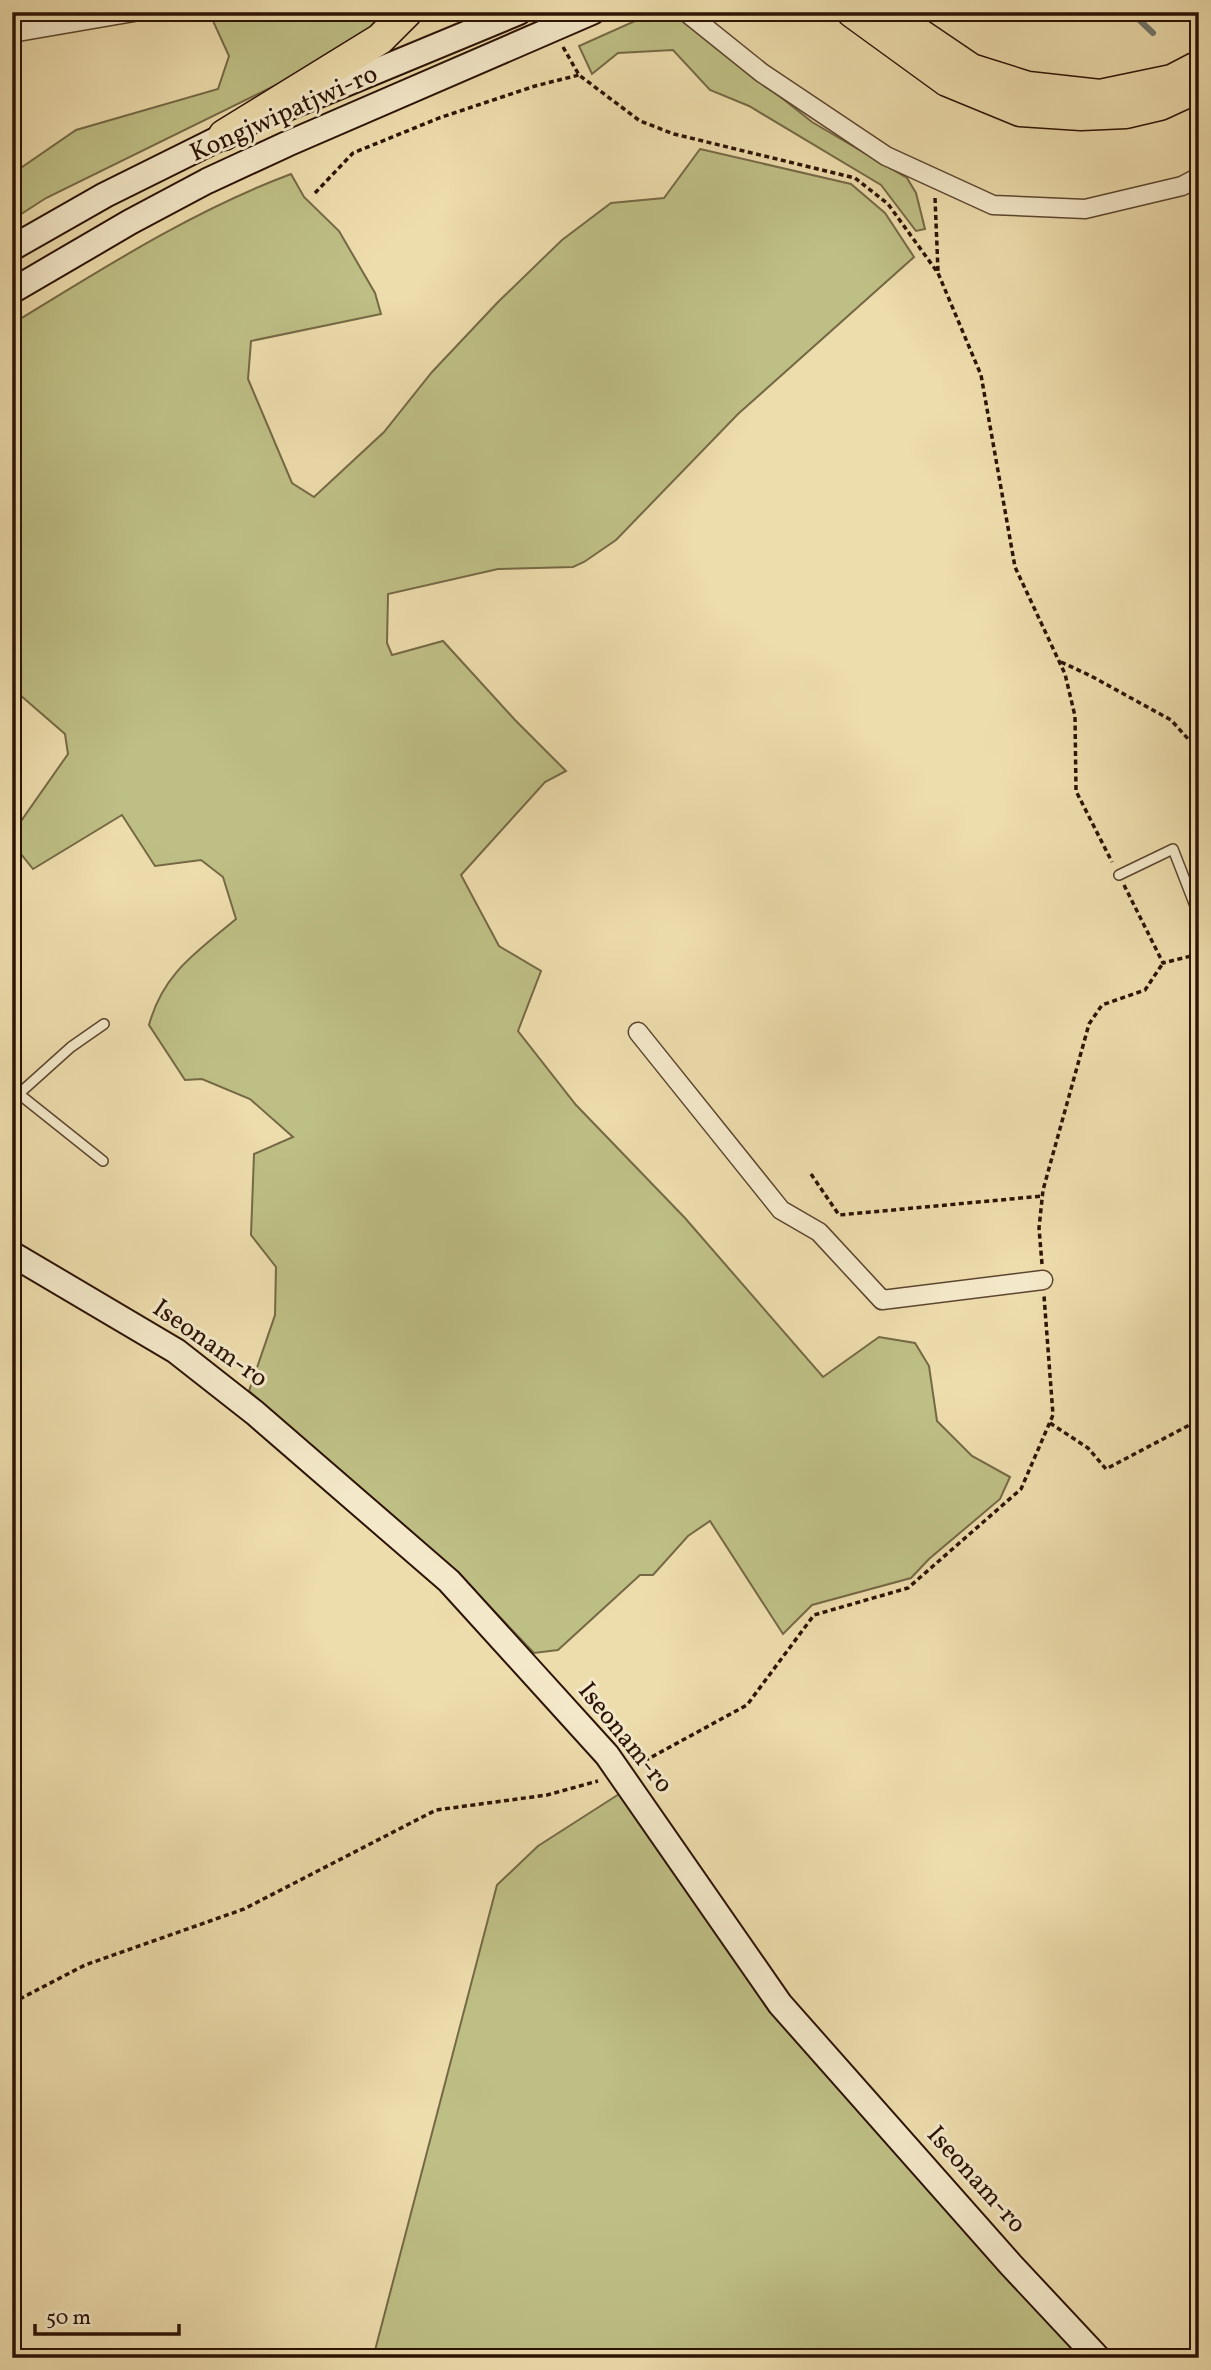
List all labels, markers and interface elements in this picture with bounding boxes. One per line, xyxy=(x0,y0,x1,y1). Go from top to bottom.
street label: Kongjwipatjwi-ro xyxy=(184,56,384,172)
street label: Iseonam-ro xyxy=(145,1291,275,1397)
street label: Iseonam-ro xyxy=(569,1675,681,1801)
street label: Iseonam-ro xyxy=(918,2118,1034,2242)
scale bar xyxy=(35,2293,178,2337)
text: 50 m xyxy=(46,2304,91,2333)

